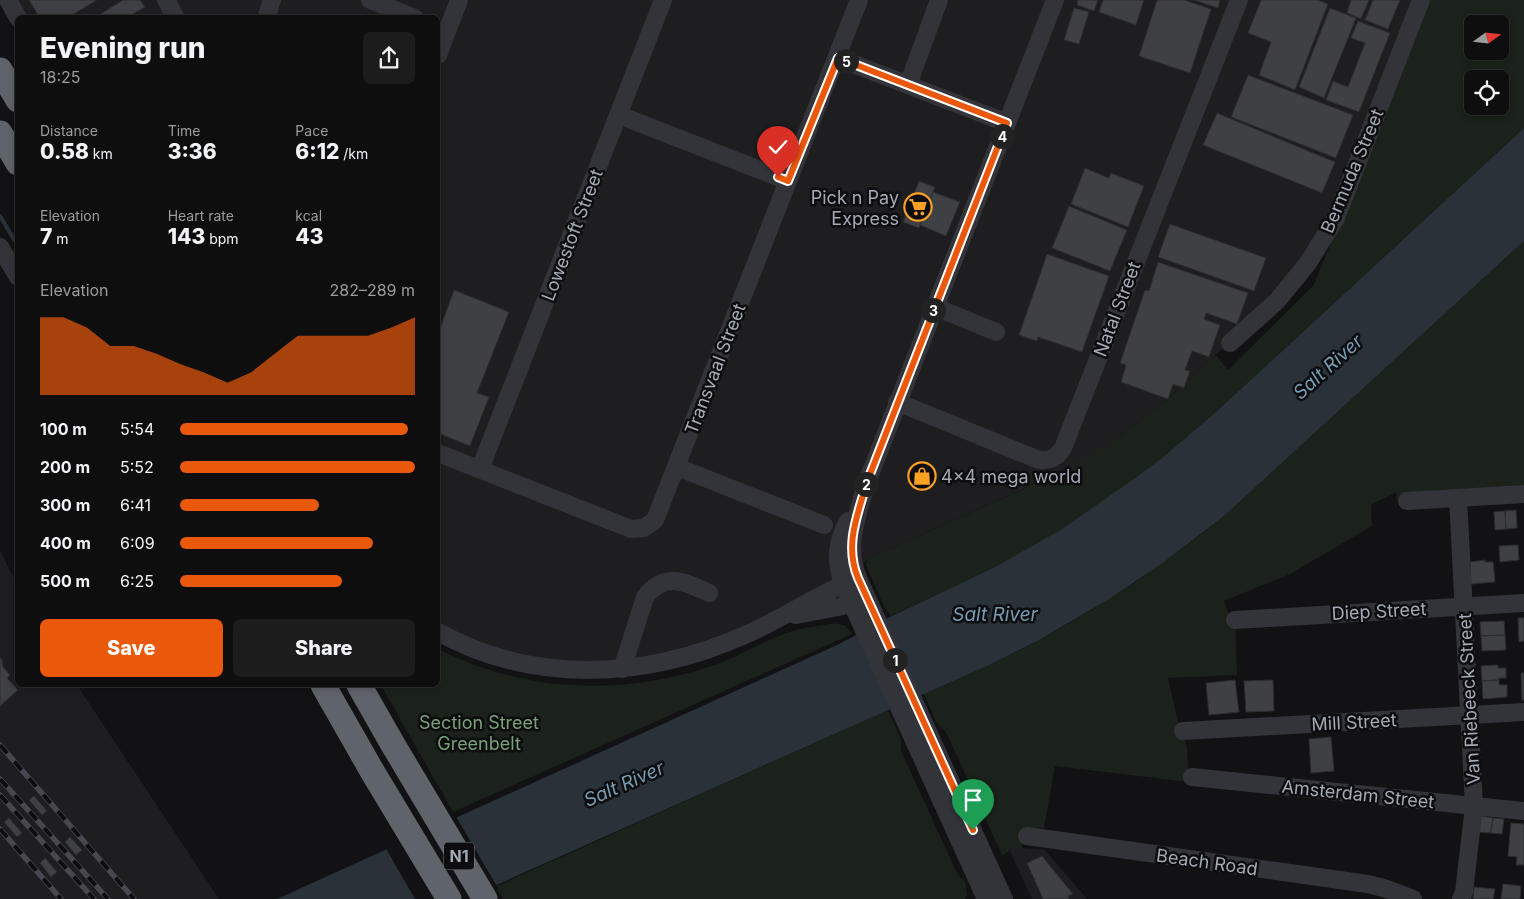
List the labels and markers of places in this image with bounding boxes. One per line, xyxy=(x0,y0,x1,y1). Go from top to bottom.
pin: 5 xyxy=(834,48,858,74)
pin: 4 xyxy=(990,124,1014,148)
pin xyxy=(757,126,799,177)
place label: Pick n Pay Express xyxy=(811,187,899,229)
supermarket icon: Pick n Pay Express xyxy=(903,192,933,222)
pin: 3 xyxy=(920,298,946,322)
shop icon: 4x4 mega world xyxy=(907,461,937,491)
place label: 4x4 mega world xyxy=(941,466,1081,487)
pin: 2 xyxy=(854,472,878,496)
pin: 1 xyxy=(882,648,908,672)
pin xyxy=(952,779,994,830)

